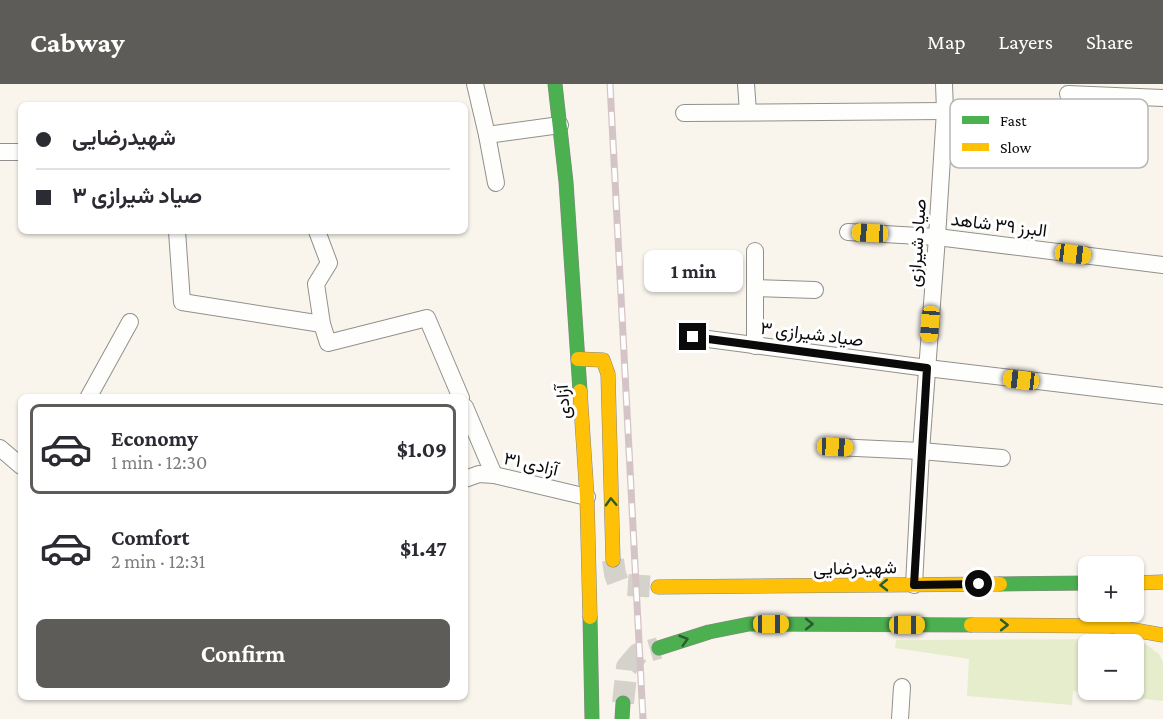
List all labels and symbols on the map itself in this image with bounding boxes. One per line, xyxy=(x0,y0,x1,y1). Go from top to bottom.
legend xyxy=(950,99,1148,168)
text: Fast xyxy=(1000,112,1027,129)
text: Slow xyxy=(1000,139,1032,156)
street label: صیاد شیرازی xyxy=(904,198,931,288)
street label: البرز ۳۹ شاهد xyxy=(950,209,1048,242)
car xyxy=(852,223,888,243)
car xyxy=(1054,243,1092,265)
callout: 1 min xyxy=(644,250,742,292)
car xyxy=(919,305,941,343)
street label: صیاد شیرازی ۳ xyxy=(759,318,865,351)
route end xyxy=(679,323,706,350)
car xyxy=(1002,369,1040,391)
street label: آزادی xyxy=(552,382,575,420)
car xyxy=(817,437,853,457)
street label: آزادی ۳۱ xyxy=(502,448,562,481)
one-way arrow xyxy=(605,497,617,506)
street label: شهیدرضایی xyxy=(813,557,897,580)
route start xyxy=(965,570,992,597)
one-way arrow xyxy=(879,579,888,591)
car xyxy=(753,615,789,633)
car xyxy=(889,616,925,634)
one-way arrow xyxy=(805,618,814,630)
one-way arrow xyxy=(1000,619,1009,631)
one-way arrow xyxy=(678,634,689,647)

